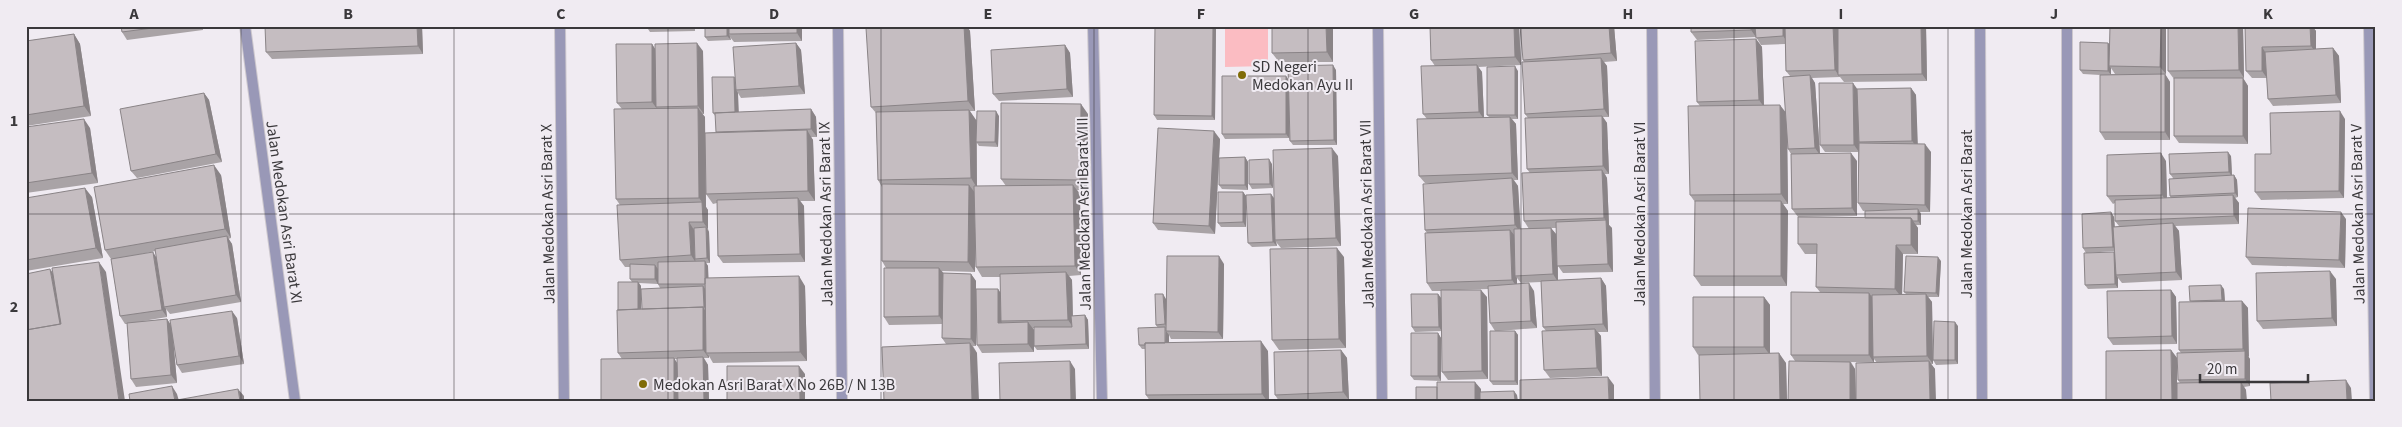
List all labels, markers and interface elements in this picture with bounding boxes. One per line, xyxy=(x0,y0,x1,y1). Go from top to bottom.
text: A xyxy=(128,3,139,25)
text: B xyxy=(343,3,353,25)
text: C xyxy=(556,3,566,25)
text: D xyxy=(769,3,779,25)
text: E xyxy=(984,3,992,25)
text: F xyxy=(1197,3,1205,25)
text: G xyxy=(1409,3,1419,25)
text: H xyxy=(1623,3,1633,25)
text: I xyxy=(1839,3,1843,25)
text: J xyxy=(2050,3,2058,25)
text: K xyxy=(2263,3,2273,25)
place label: SD Negeri Medokan Ayu II xyxy=(1252,56,1353,96)
marker: SD Negeri Medokan Ayu II xyxy=(1236,69,1248,81)
text: 1 xyxy=(10,110,18,132)
street label: Jalan Medokan Asri Barat VIII xyxy=(1071,117,1097,311)
street label: Jalan Medokan Asri Barat XI xyxy=(260,119,308,305)
street label: Jalan Medokan Asri Barat VII xyxy=(1354,119,1380,309)
street label: Jalan Medokan Asri Barat IX xyxy=(813,121,839,307)
street label: Jalan Medokan Asri Barat VI xyxy=(1629,122,1651,306)
street label: Jalan Medokan Asri Barat V xyxy=(2345,123,2371,304)
street label: Jalan Medokan Asri Barat X xyxy=(535,124,561,304)
street label: Jalan Medokan Asri Barat xyxy=(1956,129,1978,299)
text: 2 xyxy=(10,296,18,318)
scale bar xyxy=(2200,352,2307,384)
text: 20 m xyxy=(2207,359,2237,380)
place label: Medokan Asri Barat X No 26B / N 13B xyxy=(653,374,895,396)
marker: Medokan Asri Barat X No 26B / N 13B xyxy=(637,378,649,390)

